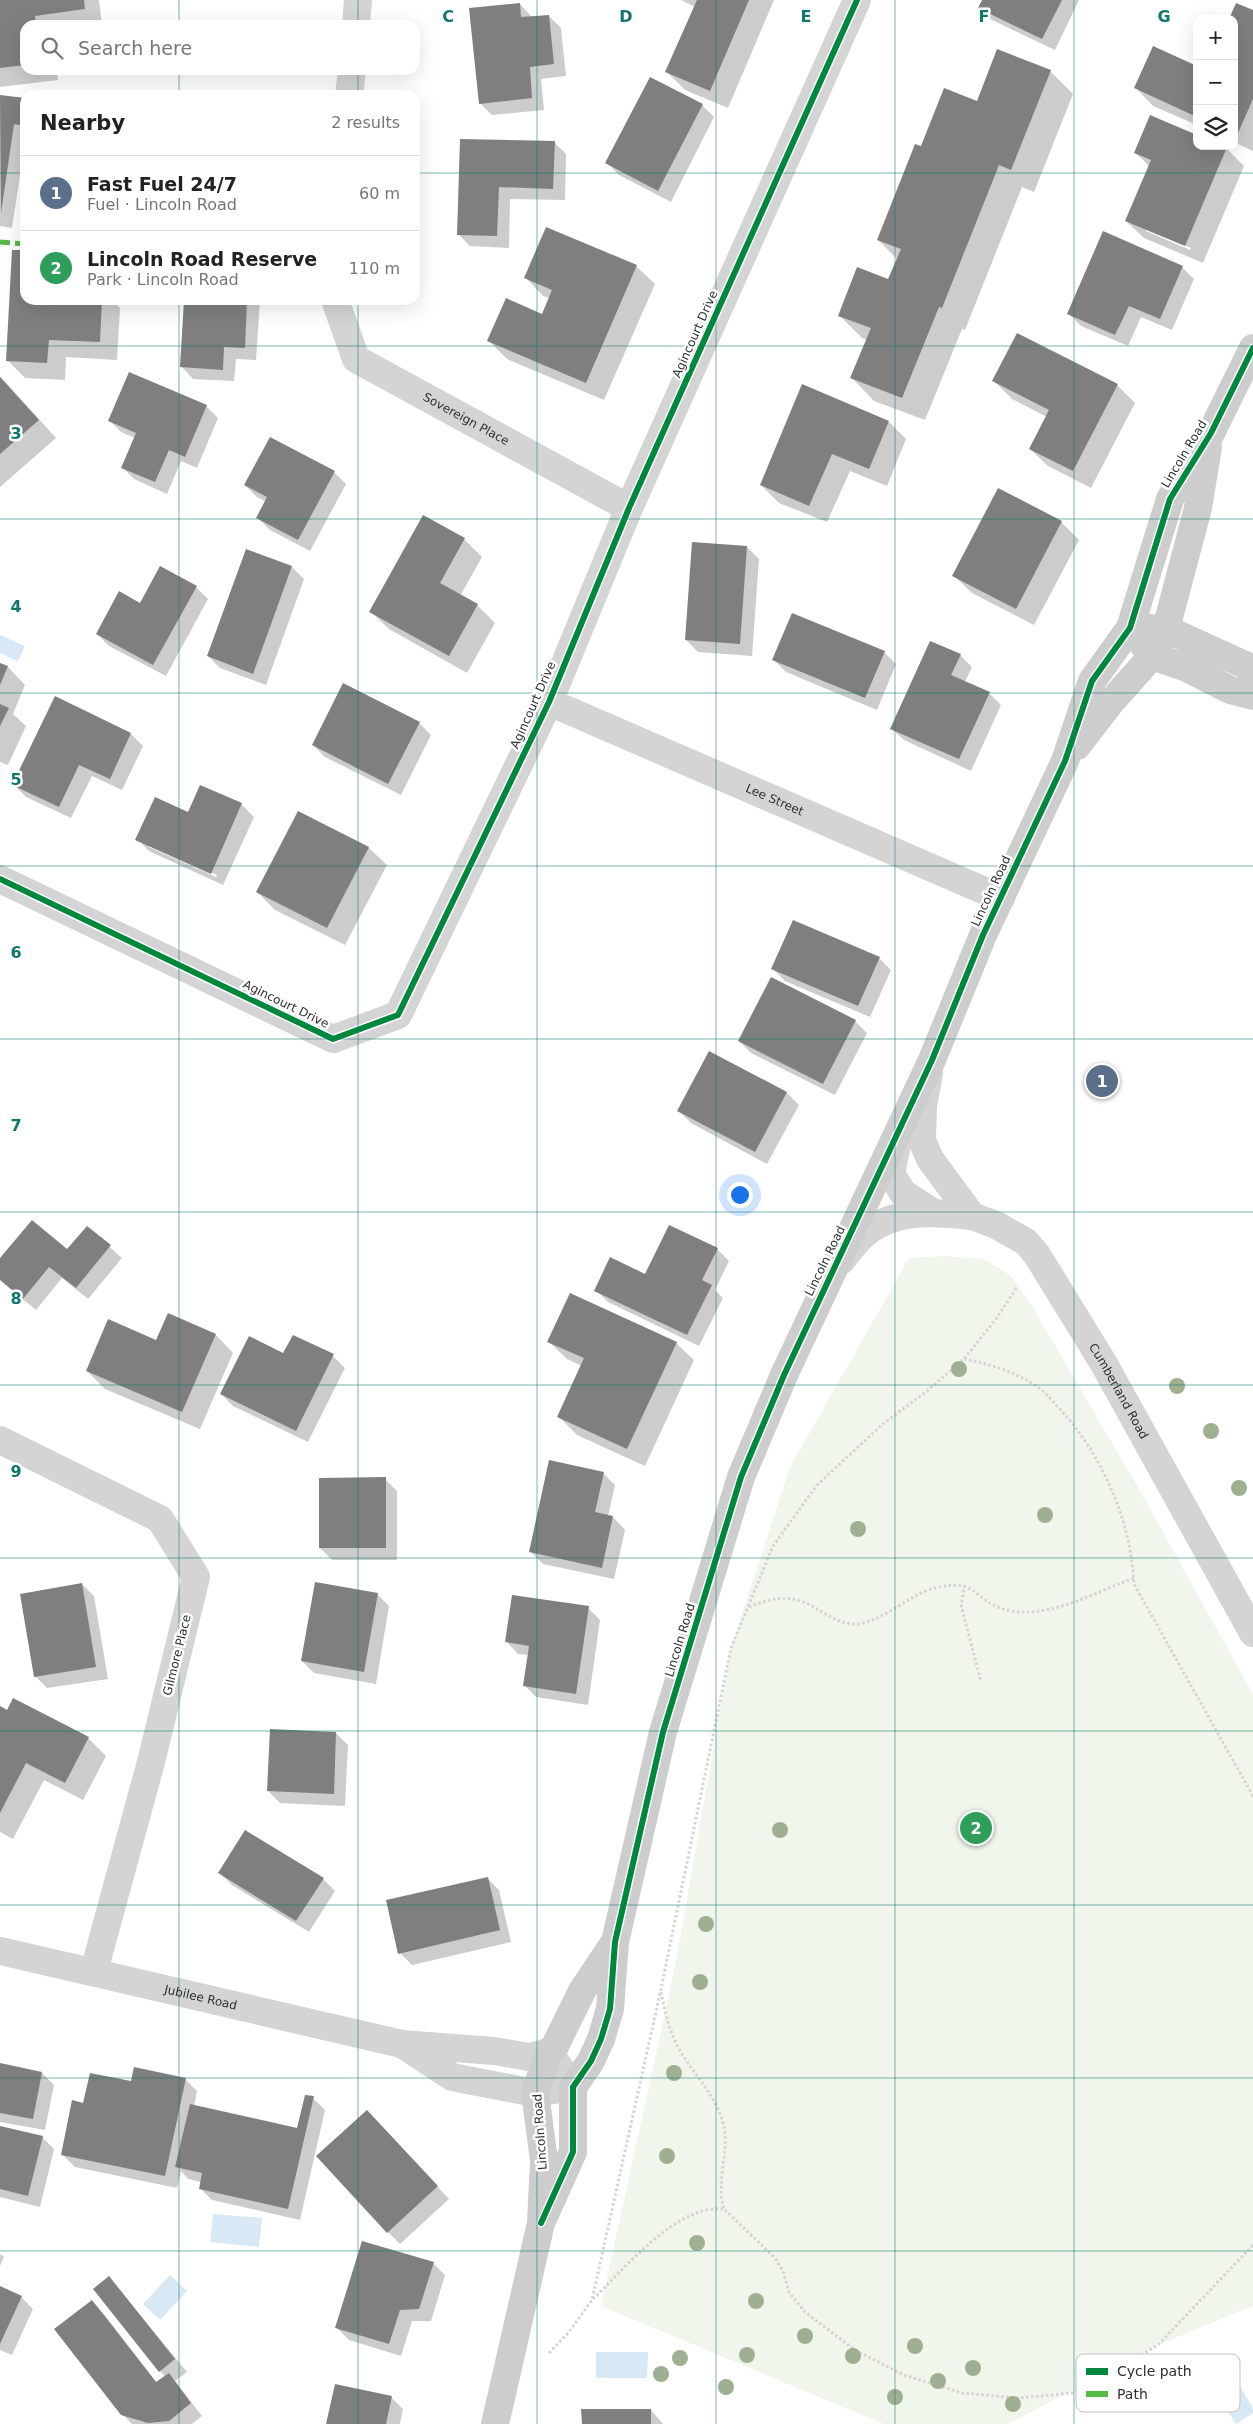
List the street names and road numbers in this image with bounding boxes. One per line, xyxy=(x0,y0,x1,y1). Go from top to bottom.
street label: Agincourt Drive xyxy=(670,288,720,380)
street label: Sovereign Place xyxy=(421,390,511,448)
street label: Lincoln Road xyxy=(1158,418,1210,490)
street label: Agincourt Drive xyxy=(508,659,558,751)
street label: Lee Street xyxy=(744,781,806,819)
street label: Lincoln Road xyxy=(969,853,1013,929)
street label: Agincourt Drive xyxy=(241,977,331,1031)
street label: Lincoln Road xyxy=(802,1224,848,1298)
street label: Cumberland Road xyxy=(1086,1341,1151,1441)
street label: Lincoln Road xyxy=(662,1601,698,1679)
street label: Gilmore Place xyxy=(160,1613,194,1697)
street label: Jubilee Road xyxy=(162,1982,238,2013)
street label: Lincoln Road xyxy=(530,2093,550,2171)

